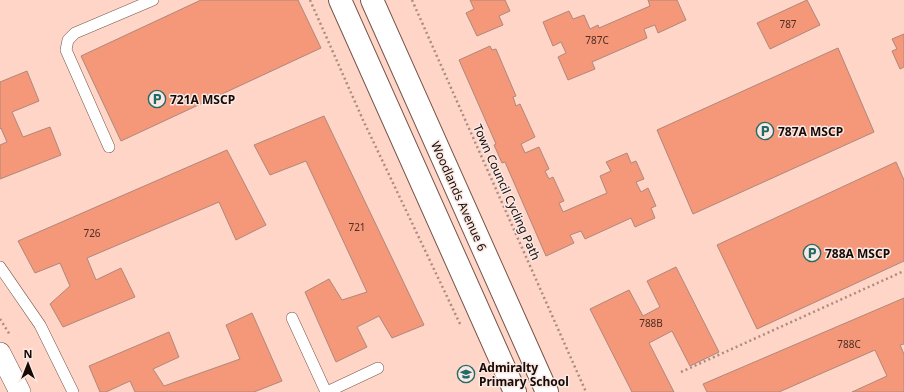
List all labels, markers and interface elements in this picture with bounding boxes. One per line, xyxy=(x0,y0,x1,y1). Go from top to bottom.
house number: 787 xyxy=(779,17,797,31)
house number: 787C xyxy=(585,33,609,47)
parking icon: 721A MSCP xyxy=(147,89,167,109)
place label: 721A MSCP xyxy=(170,91,235,108)
street label: Town Council Cycling Path xyxy=(469,121,545,263)
parking icon: 787A MSCP xyxy=(755,121,775,141)
place label: 787A MSCP xyxy=(778,123,843,140)
street label: Woodlands Avenue 6 xyxy=(427,138,491,254)
house number: 721 xyxy=(348,220,366,234)
house number: 726 xyxy=(83,226,101,240)
parking icon: 788A MSCP xyxy=(802,243,822,263)
place label: 788A MSCP xyxy=(825,245,890,262)
house number: 788B xyxy=(639,316,663,330)
house number: 788C xyxy=(837,337,861,351)
north arrow xyxy=(8,344,48,384)
text: N xyxy=(24,346,32,361)
place label: Admiralty Primary School xyxy=(479,359,569,390)
school or university icon: Admiralty Primary School xyxy=(456,364,476,384)

